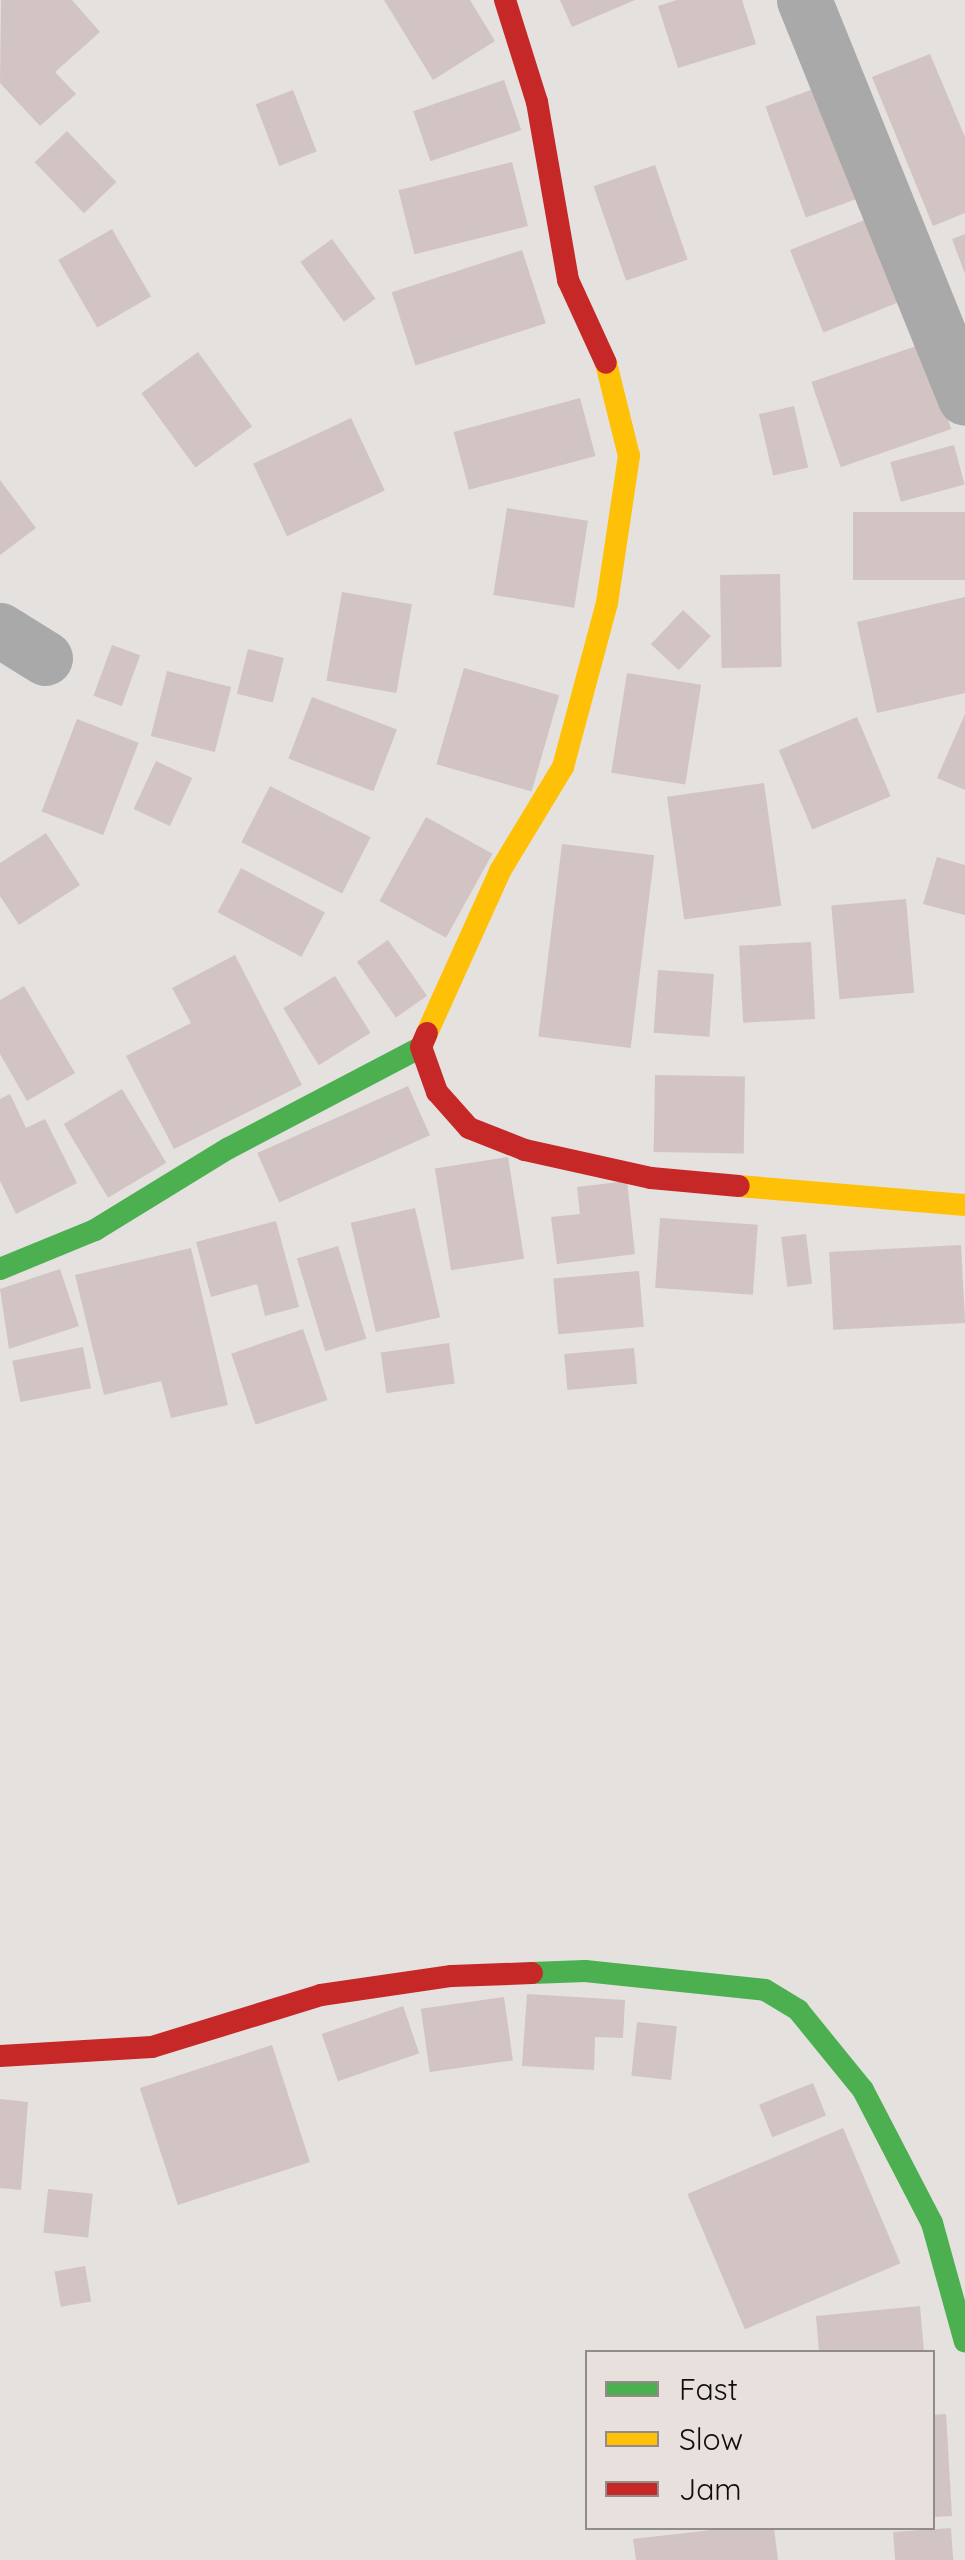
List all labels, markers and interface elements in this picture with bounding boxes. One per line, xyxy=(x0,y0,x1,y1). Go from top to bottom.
legend xyxy=(585,2350,935,2530)
text: Fast xyxy=(679,2370,738,2408)
text: Slow xyxy=(679,2420,743,2458)
text: Jam xyxy=(679,2470,742,2508)

